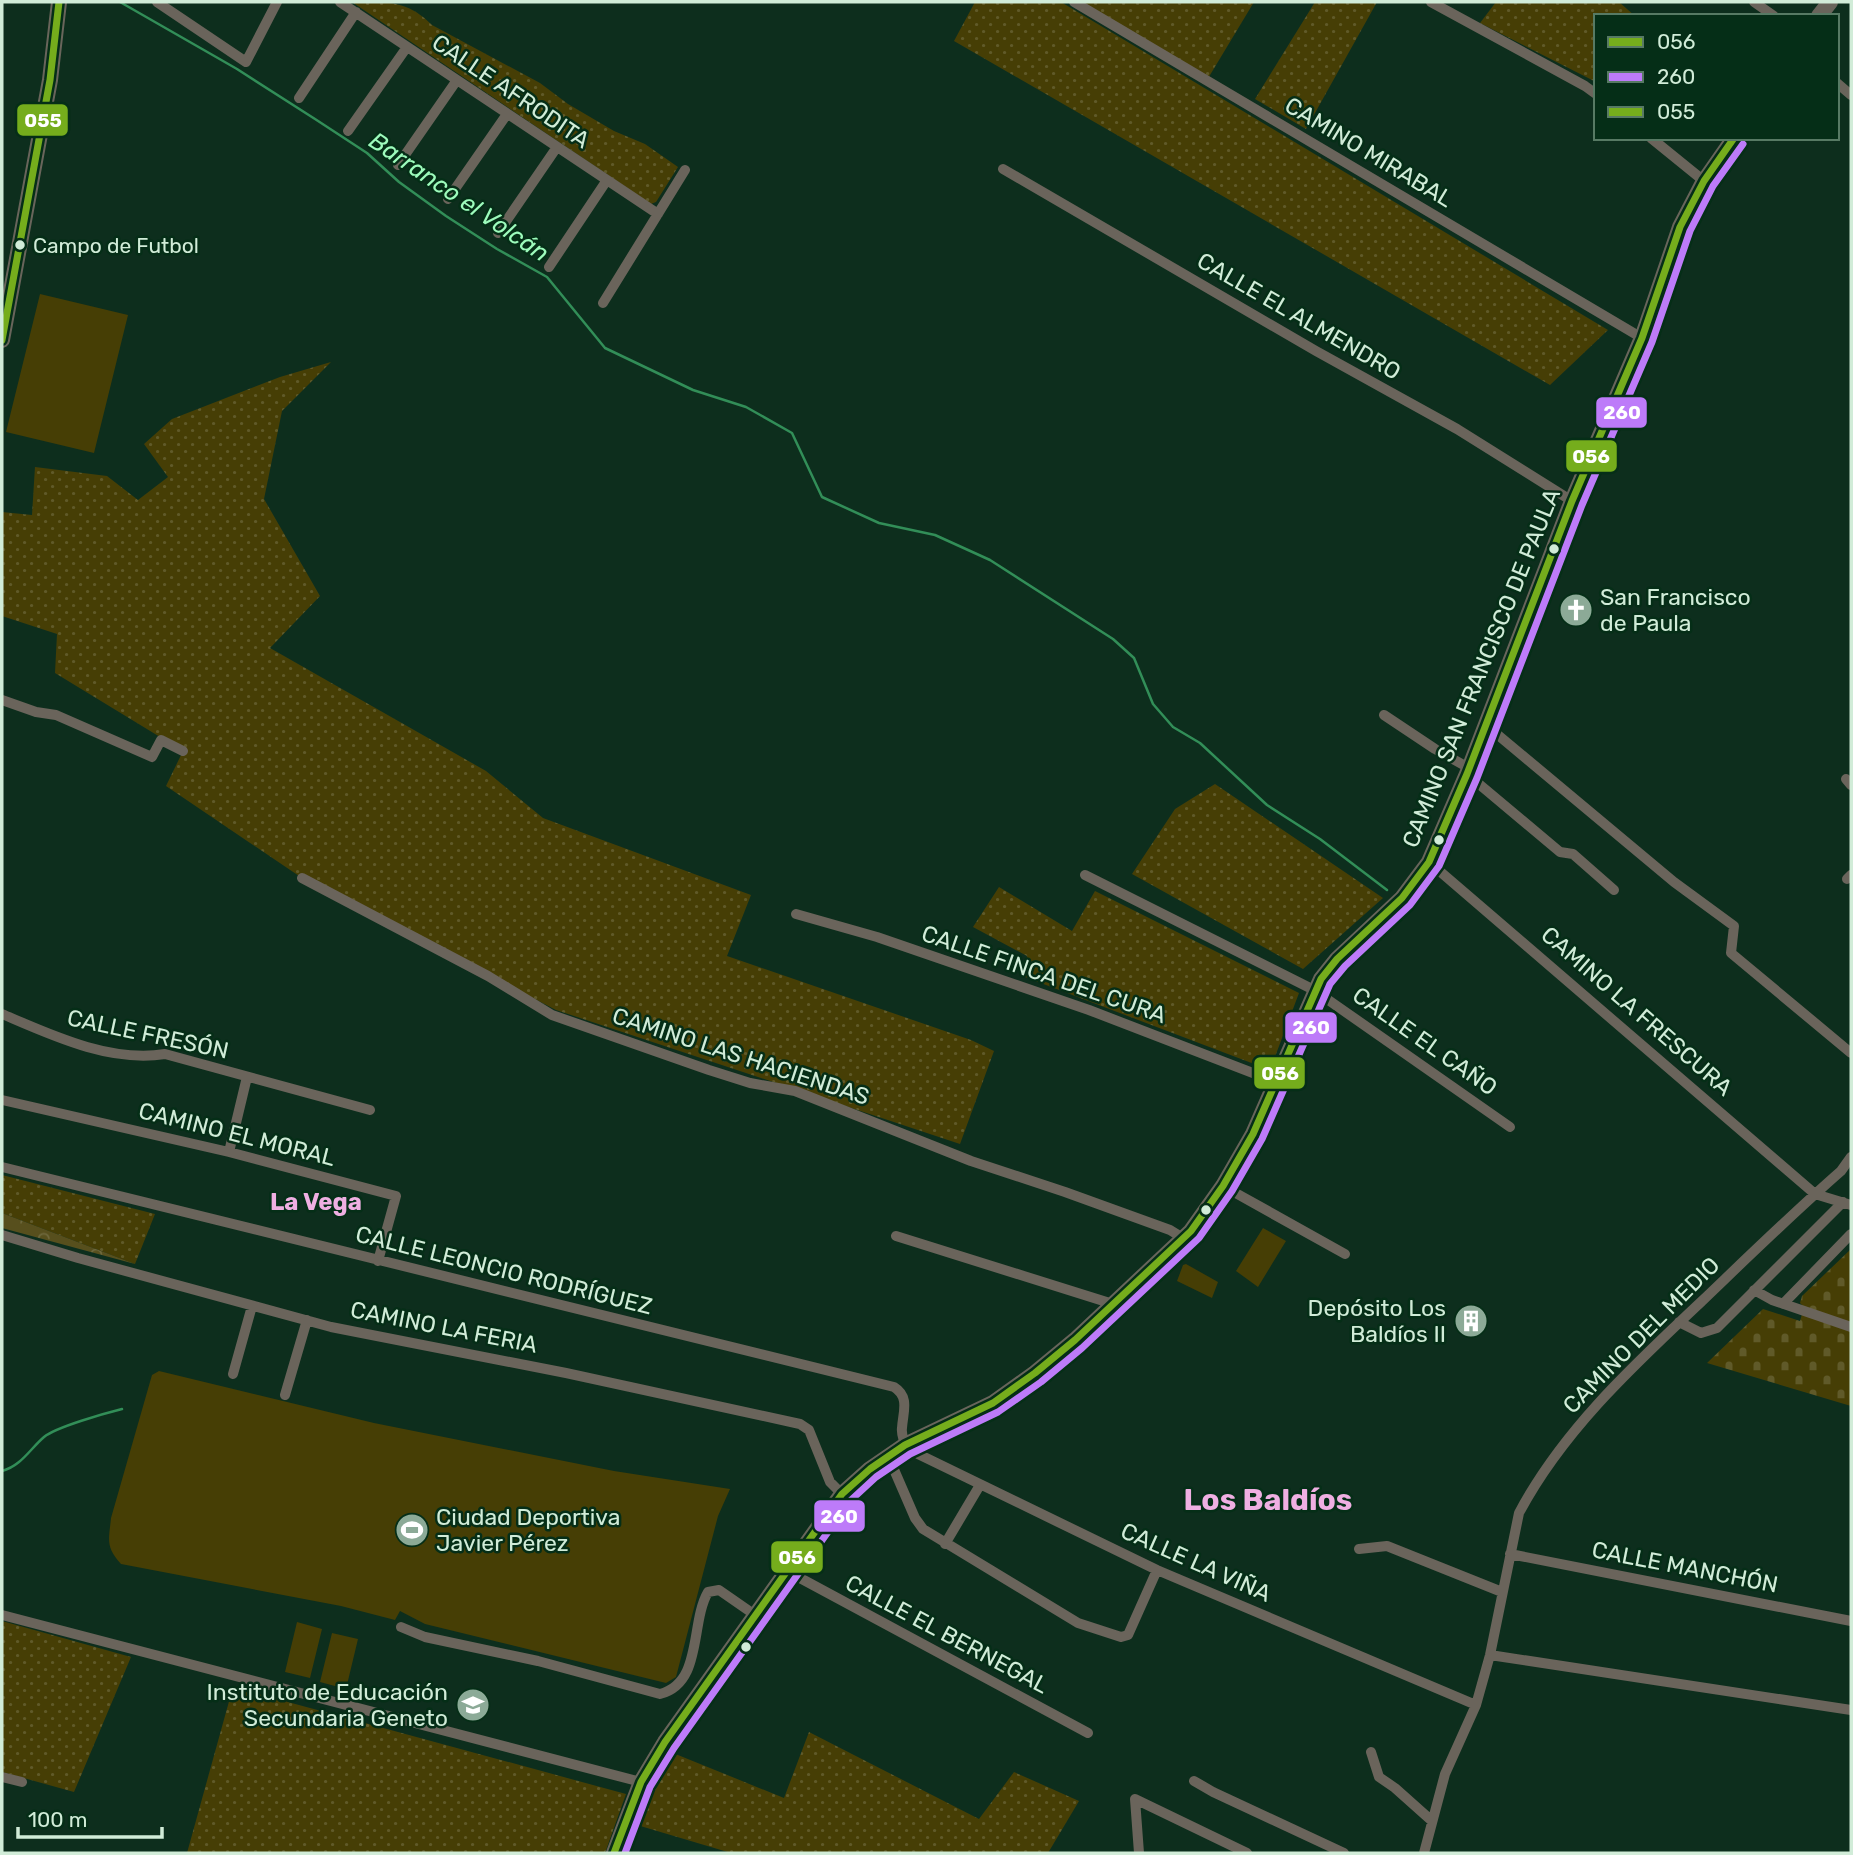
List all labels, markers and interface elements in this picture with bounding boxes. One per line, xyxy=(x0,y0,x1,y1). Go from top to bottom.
legend xyxy=(1594,14,1839,140)
street label: CALLE AFRODITA xyxy=(427,28,595,154)
text: 056 xyxy=(1657,29,1695,54)
text: 260 xyxy=(1657,64,1695,89)
street label: CAMINO MIRABAL xyxy=(1280,91,1458,213)
text: 055 xyxy=(1657,99,1695,124)
line badge: 055 xyxy=(16,103,69,137)
text: 055 xyxy=(24,109,62,132)
water label: Barranco el Volcán xyxy=(364,127,554,267)
place label: Campo de Futbol xyxy=(33,233,199,258)
marker: Campo de Futbol xyxy=(13,238,27,252)
street label: CALLE EL ALMENDRO xyxy=(1192,246,1406,386)
line badge: 260 xyxy=(1595,396,1648,429)
text: 260 xyxy=(1603,401,1641,424)
line badge: 056 xyxy=(1565,439,1618,473)
text: 056 xyxy=(1572,445,1610,468)
street label: CAMINO SAN FRANCISCO DE PAULA xyxy=(1396,484,1566,852)
unlabelled marker xyxy=(1547,542,1561,556)
place label: San Francisco de Paula xyxy=(1600,583,1751,637)
church icon: San Francisco de Paula xyxy=(1557,591,1595,629)
unlabelled marker xyxy=(1432,833,1446,847)
street label: CALLE FINCA DEL CURA xyxy=(918,919,1170,1029)
street label: CAMINO LA FRESCURA xyxy=(1536,920,1738,1102)
street label: CALLE EL CAÑO xyxy=(1347,981,1503,1101)
street label: CAMINO LAS HACIENDAS xyxy=(609,1001,873,1111)
street label: CALLE FRESÓN xyxy=(65,1003,231,1065)
line badge: 260 xyxy=(1284,1011,1338,1044)
text: 260 xyxy=(1292,1016,1330,1039)
line badge: 056 xyxy=(1253,1056,1306,1090)
text: 056 xyxy=(1261,1062,1299,1085)
street label: CAMINO EL MORAL xyxy=(136,1096,338,1172)
district label: La Vega xyxy=(270,1188,362,1216)
unlabelled marker xyxy=(1199,1203,1213,1217)
street label: CALLE LEONCIO RODRÍGUEZ xyxy=(353,1220,655,1320)
street label: CAMINO DEL MEDIO xyxy=(1557,1251,1725,1419)
place label: Depósito Los Baldíos II xyxy=(1308,1294,1446,1348)
street label: CAMINO LA FERIA xyxy=(348,1295,540,1359)
building icon: Depósito Los Baldíos II xyxy=(1452,1302,1490,1340)
district label: Los Baldíos xyxy=(1184,1482,1352,1518)
line badge: 260 xyxy=(813,1499,866,1533)
place label: Ciudad Deportiva Javier Pérez xyxy=(436,1503,620,1557)
text: 260 xyxy=(820,1505,858,1528)
sports icon: Ciudad Deportiva Javier Pérez xyxy=(393,1511,431,1549)
street label: CALLE LA VIÑA xyxy=(1117,1516,1275,1608)
street label: CALLE MANCHÓN xyxy=(1590,1535,1780,1599)
line badge: 056 xyxy=(770,1540,824,1574)
text: 056 xyxy=(778,1546,816,1569)
street label: CALLE EL BERNEGAL xyxy=(841,1569,1053,1699)
unlabelled marker xyxy=(739,1640,753,1654)
place label: Instituto de Educación Secundaria Geneto xyxy=(207,1678,448,1732)
school or university icon: Instituto de Educación Secundaria Geneto xyxy=(454,1686,492,1724)
scale bar xyxy=(18,1796,161,1840)
text: 100 m xyxy=(28,1807,87,1832)

